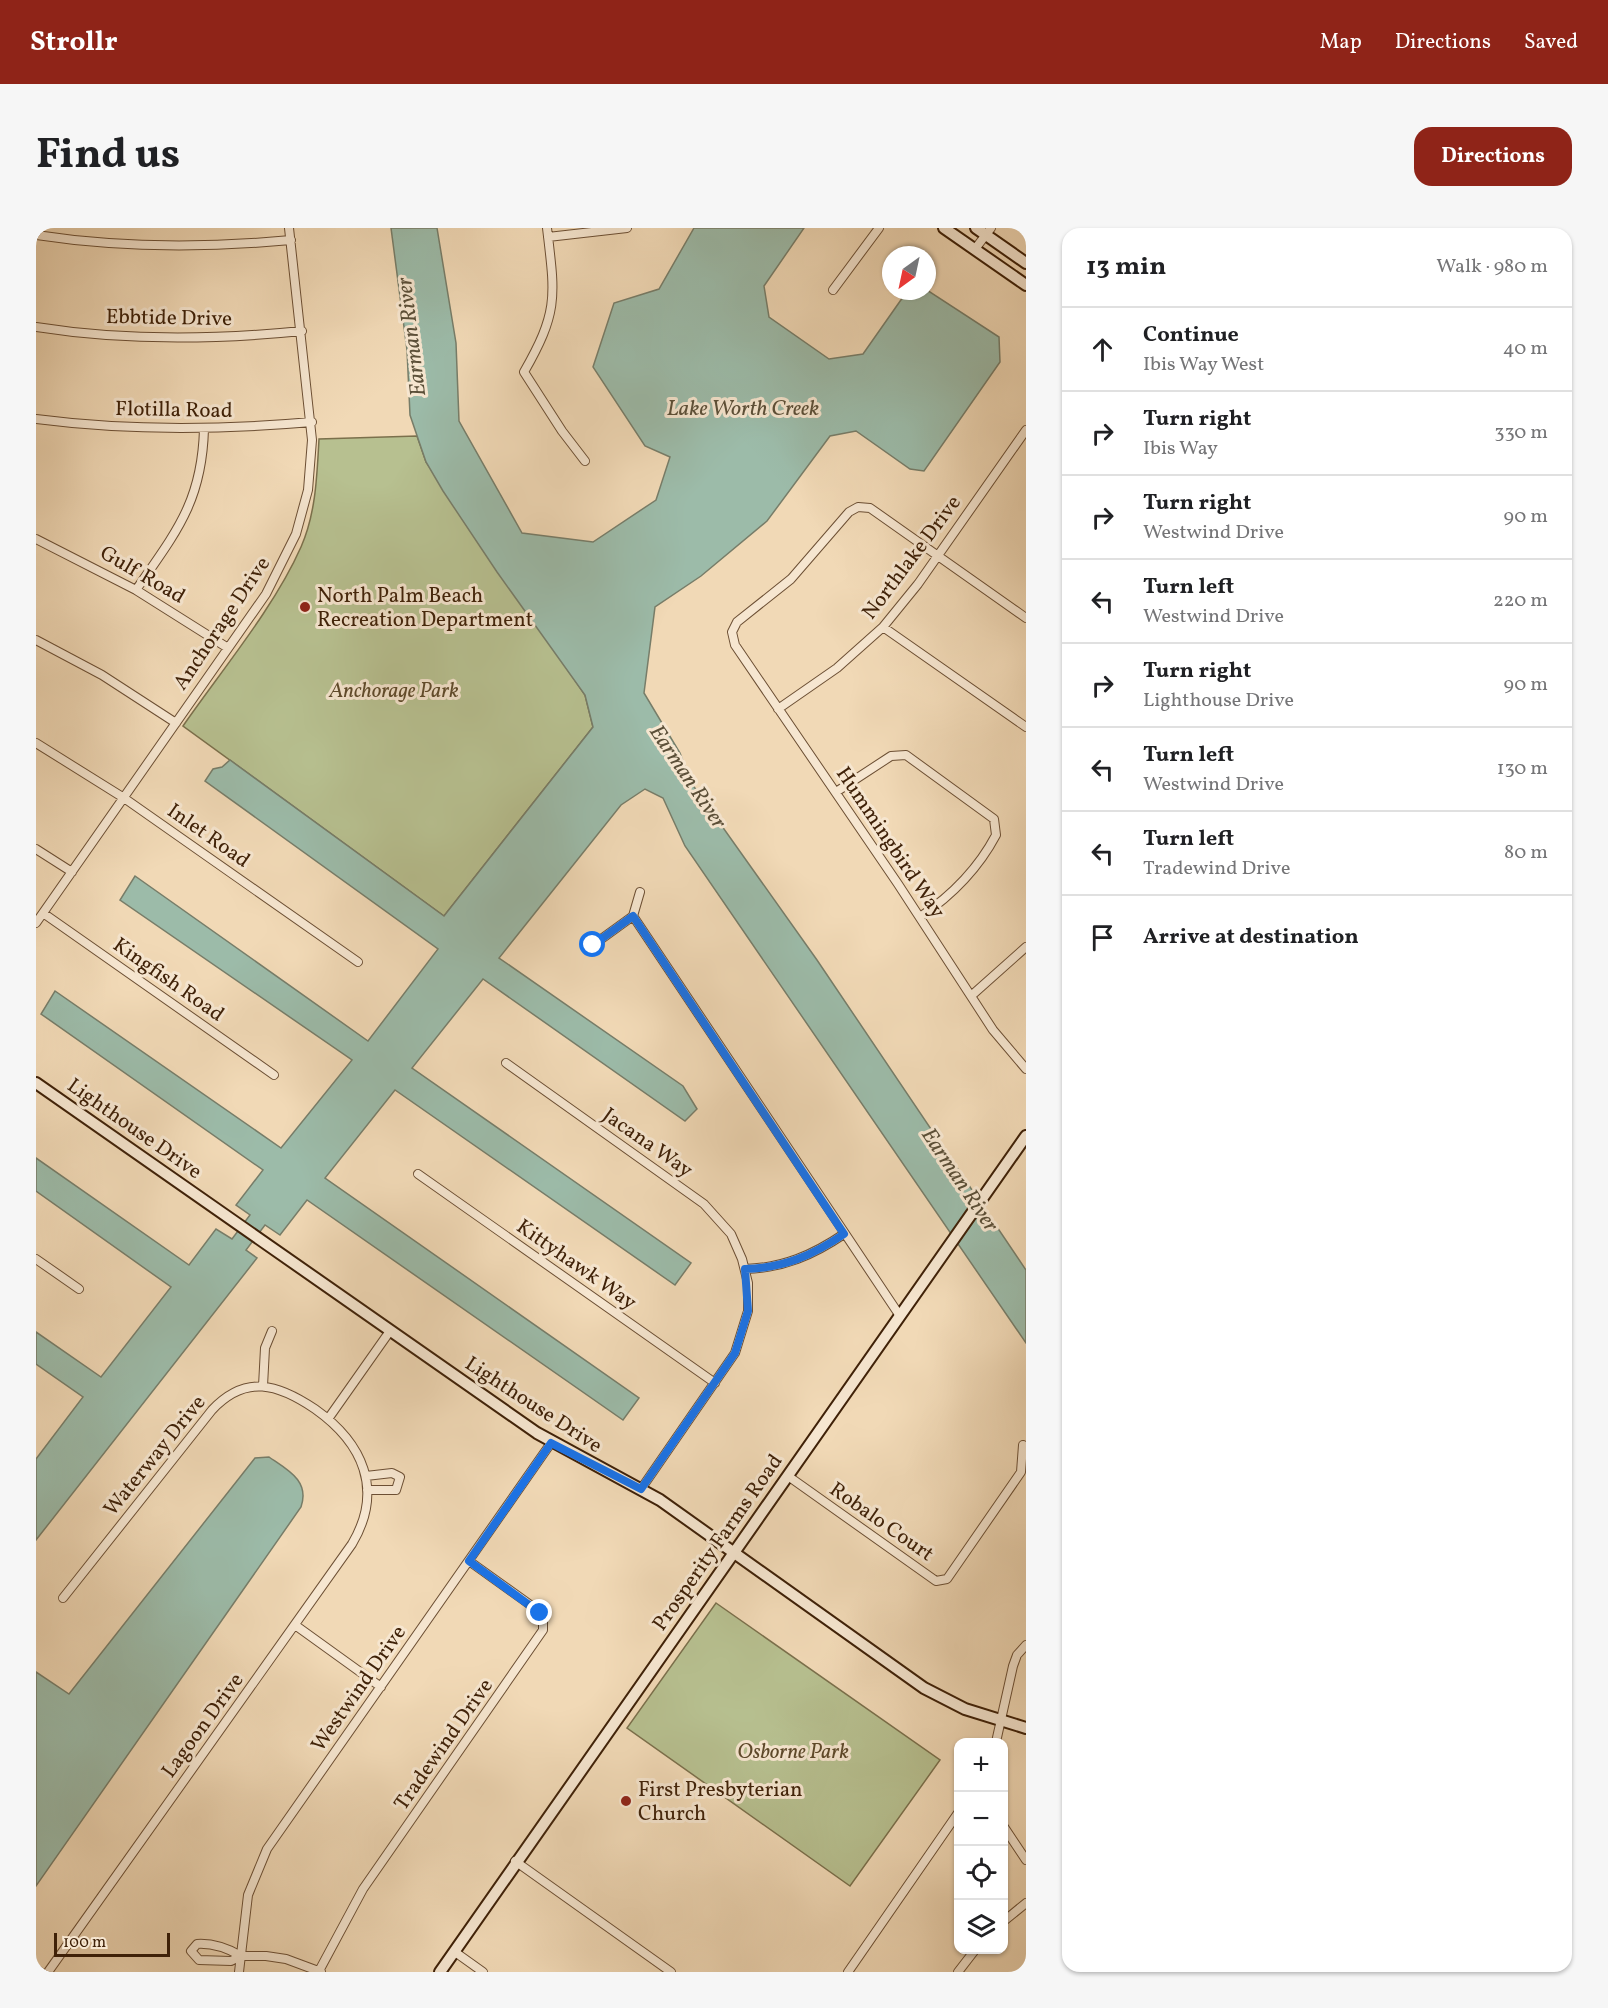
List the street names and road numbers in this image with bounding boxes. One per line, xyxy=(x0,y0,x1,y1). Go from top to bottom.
street label: Ebbtide Drive xyxy=(106,303,232,334)
street label: Flotilla Road xyxy=(115,395,233,426)
street label: Northlake Drive xyxy=(856,490,969,626)
street label: Gulf Road xyxy=(94,539,190,611)
street label: Anchorage Drive xyxy=(167,551,278,696)
street label: Hummingbird Way xyxy=(828,761,952,925)
street label: Inlet Road xyxy=(161,797,255,875)
street label: Kingfish Road xyxy=(107,931,230,1029)
street label: Lighthouse Drive xyxy=(61,1072,207,1187)
street label: Jacana Way xyxy=(596,1101,699,1185)
street label: Kittyhawk Way xyxy=(510,1213,643,1318)
street label: Lighthouse Drive xyxy=(459,1350,608,1461)
street label: Waterway Drive xyxy=(97,1389,213,1523)
street label: Prosperity Farms Road xyxy=(646,1449,790,1637)
street label: Robalo Court xyxy=(823,1476,939,1569)
street label: Westwind Drive xyxy=(305,1620,414,1758)
street label: Lagoon Drive xyxy=(155,1667,251,1784)
street label: Tradewind Drive xyxy=(388,1673,501,1817)

